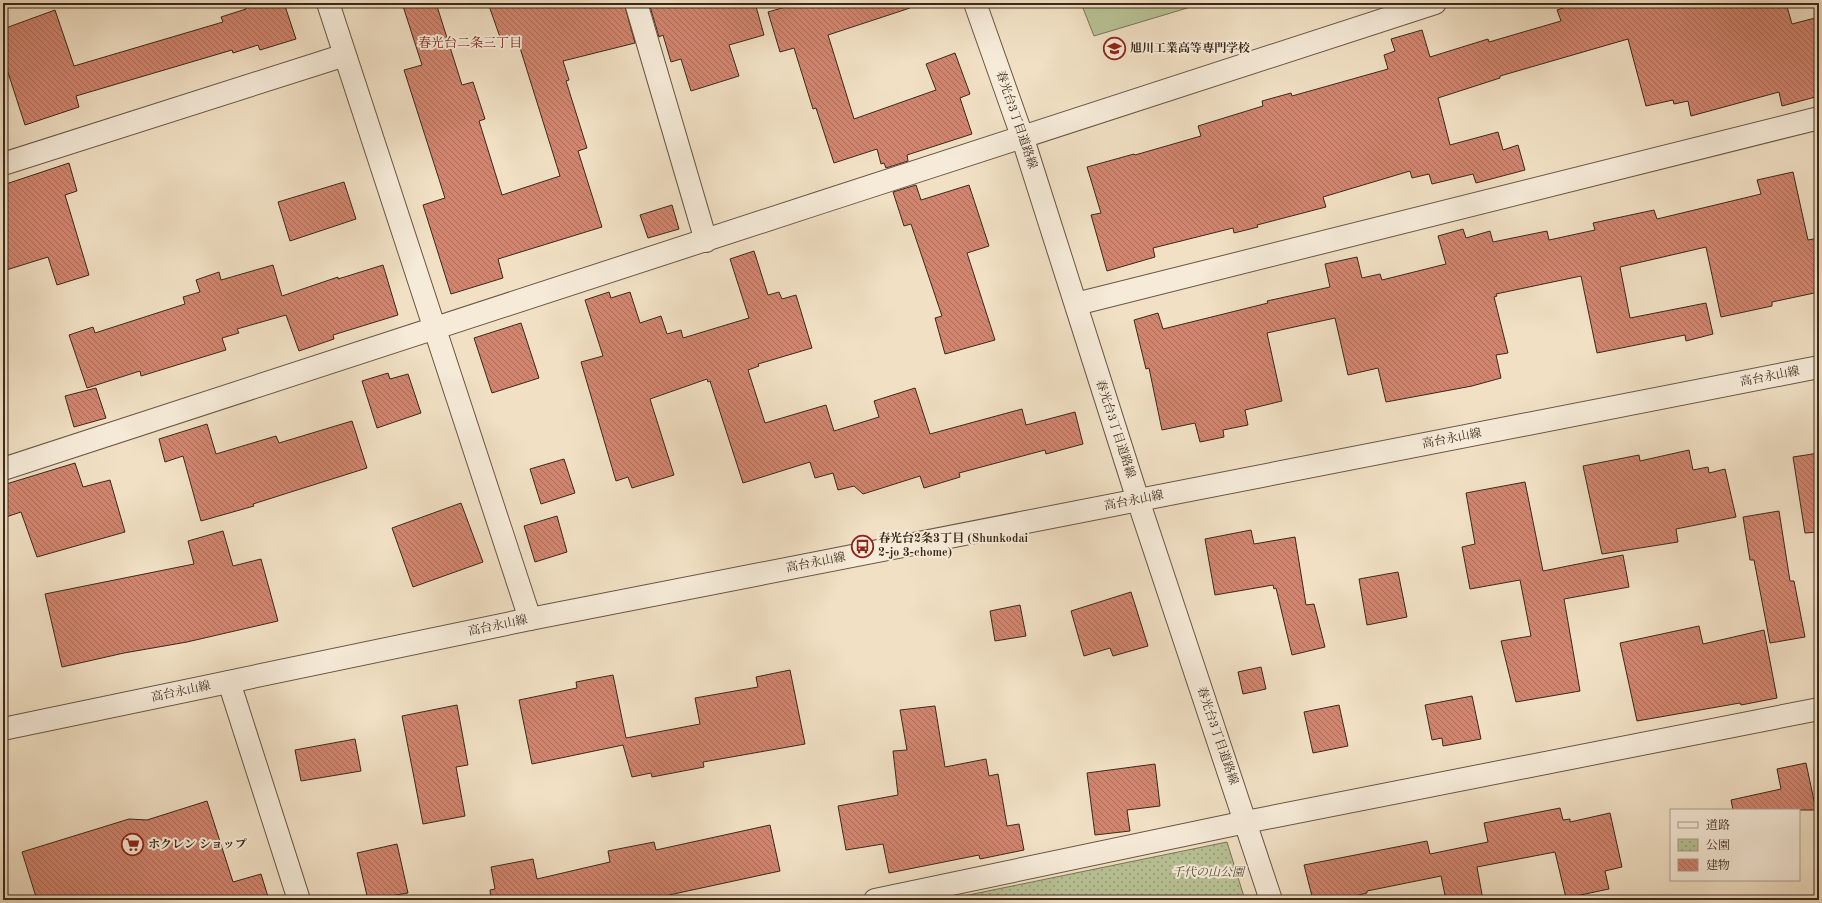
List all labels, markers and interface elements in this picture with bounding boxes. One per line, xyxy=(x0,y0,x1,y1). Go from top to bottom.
district label: 春光台二条三丁目 xyxy=(418,36,522,50)
school or university icon: 旭川工業高等専門学校 xyxy=(1102,36,1128,62)
place label: 旭川工業高等専門学校 xyxy=(1130,41,1250,55)
street label: 春光台3丁目道路線 xyxy=(994,69,1040,171)
street label: 高台永山線 xyxy=(1739,363,1801,389)
street label: 春光台3丁目道路線 xyxy=(1093,378,1139,480)
street label: 高台永山線 xyxy=(1421,425,1483,451)
street label: 高台永山線 xyxy=(1103,487,1165,513)
place label: 春光台2条3丁目 (Shunkodai 2-jo 3-chome) xyxy=(878,531,1028,559)
bus stop icon: 春光台2条3丁目 (Shunkodai 2-jo 3-chome) xyxy=(850,533,876,559)
street label: 高台永山線 xyxy=(785,549,847,575)
street label: 高台永山線 xyxy=(467,612,529,638)
street label: 高台永山線 xyxy=(150,678,212,704)
street label: 春光台3丁目道路線 xyxy=(1195,685,1241,787)
legend xyxy=(1670,809,1800,881)
text: 道路 xyxy=(1706,818,1730,832)
supermarket icon: ホクレン ショップ xyxy=(120,832,146,858)
place label: ホクレン ショップ xyxy=(148,838,247,851)
text: 公園 xyxy=(1706,839,1730,852)
text: 建物 xyxy=(1706,858,1730,872)
park label: 千代の山公園 xyxy=(1172,865,1246,879)

